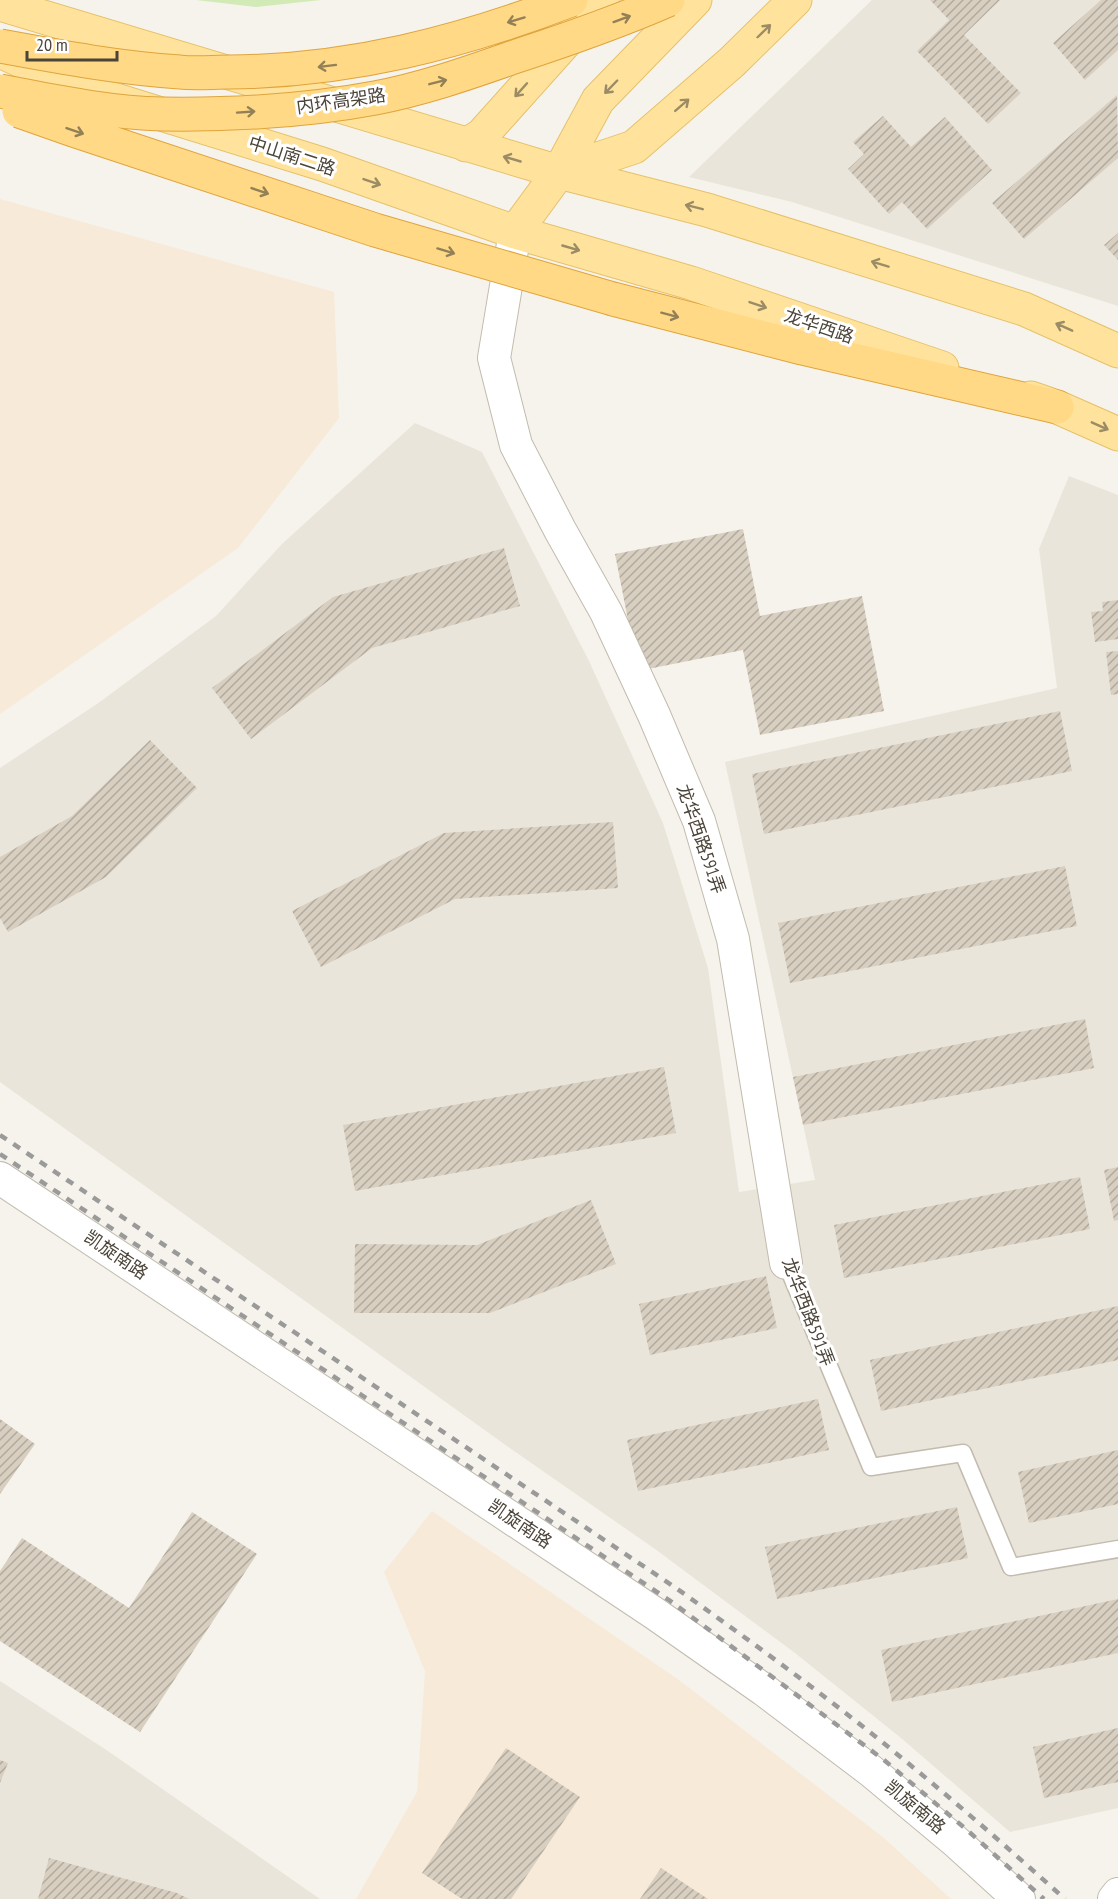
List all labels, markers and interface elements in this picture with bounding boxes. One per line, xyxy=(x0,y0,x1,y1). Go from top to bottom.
one-way arrow xyxy=(613,13,631,24)
one-way arrow xyxy=(507,15,526,26)
scale bar xyxy=(27,24,117,62)
one-way arrow xyxy=(756,24,771,38)
text: 20 m xyxy=(36,33,68,56)
one-way arrow xyxy=(317,60,337,71)
one-way arrow xyxy=(428,76,447,88)
one-way arrow xyxy=(604,79,618,94)
one-way arrow xyxy=(514,82,528,97)
street label: 内环高架路 xyxy=(295,83,387,118)
one-way arrow xyxy=(674,99,690,112)
one-way arrow xyxy=(235,106,255,117)
one-way arrow xyxy=(65,126,84,137)
street label: 中山南二路 xyxy=(246,131,339,180)
one-way arrow xyxy=(503,153,522,164)
one-way arrow xyxy=(362,177,381,188)
one-way arrow xyxy=(250,187,269,198)
one-way arrow xyxy=(685,200,704,212)
one-way arrow xyxy=(561,243,580,254)
one-way arrow xyxy=(436,246,455,257)
one-way arrow xyxy=(871,258,890,269)
one-way arrow xyxy=(748,301,767,312)
street label: 龙华西路 xyxy=(781,303,857,348)
one-way arrow xyxy=(660,309,679,321)
one-way arrow xyxy=(1056,321,1074,332)
one-way arrow xyxy=(1090,421,1108,432)
street label: 龙华西路591弄 xyxy=(672,781,731,897)
street label: 凯旋南路 xyxy=(80,1225,153,1284)
street label: 龙华西路591弄 xyxy=(777,1254,840,1369)
street label: 凯旋南路 xyxy=(484,1494,557,1553)
street label: 凯旋南路 xyxy=(880,1775,950,1839)

